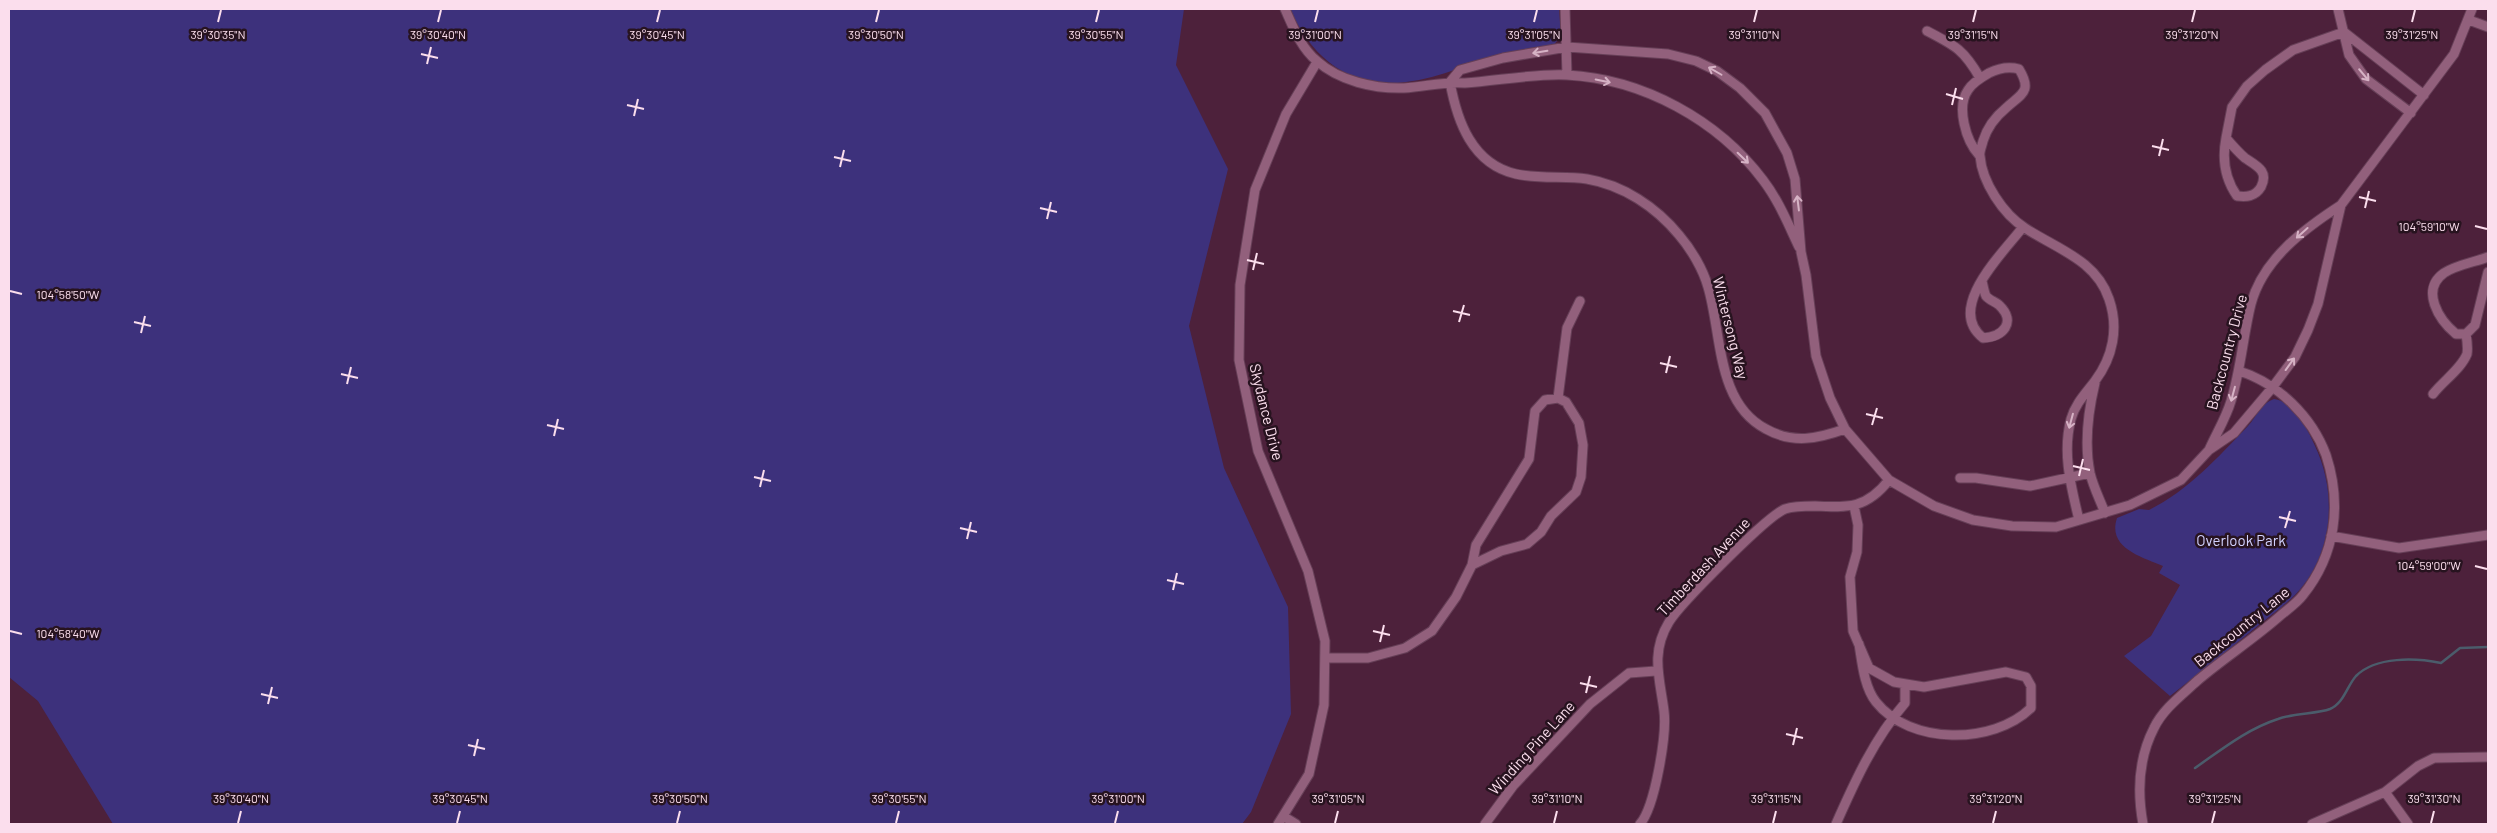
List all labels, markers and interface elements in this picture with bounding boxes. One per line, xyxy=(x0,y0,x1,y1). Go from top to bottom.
text: 39°30'35"N xyxy=(190,27,246,41)
text: 39°30'40"N xyxy=(410,27,466,41)
text: 39°30'45"N xyxy=(629,27,685,41)
text: 39°30'50"N xyxy=(848,27,904,41)
text: 39°30'55"N xyxy=(1068,27,1124,41)
text: 39°31'00"N xyxy=(1288,27,1342,41)
text: 39°31'05"N xyxy=(1507,27,1561,41)
text: 39°31'10"N xyxy=(1728,27,1780,41)
text: 39°31'15"N xyxy=(1948,27,1998,41)
text: 39°31'20"N xyxy=(2165,27,2219,41)
text: 39°31'25"N xyxy=(2386,27,2438,41)
one-way arrow xyxy=(1532,47,1548,57)
one-way arrow xyxy=(1709,66,1723,76)
one-way arrow xyxy=(2358,68,2369,81)
one-way arrow xyxy=(1594,77,1610,86)
one-way arrow xyxy=(1737,152,1749,164)
one-way arrow xyxy=(1793,196,1803,212)
text: 104°59'10"W xyxy=(2399,219,2460,233)
one-way arrow xyxy=(2295,227,2308,239)
street label: Wintersong Way xyxy=(1710,275,1752,381)
text: 104°58'50"W xyxy=(37,287,100,301)
street label: Backcountry Drive xyxy=(2202,292,2250,411)
one-way arrow xyxy=(2284,358,2295,371)
street label: Skydance Drive xyxy=(1246,362,1288,462)
one-way arrow xyxy=(2228,385,2237,401)
one-way arrow xyxy=(2066,413,2075,429)
street label: Timberdash Avenue xyxy=(1653,513,1753,619)
park label: Overlook Park xyxy=(2196,531,2286,549)
text: 104°59'00"W xyxy=(2397,558,2461,572)
street label: Backcountry Lane xyxy=(2190,582,2293,670)
text: 104°58'40"W xyxy=(36,626,100,640)
street label: Winding Pine Lane xyxy=(1484,697,1578,798)
text: 39°30'40"N xyxy=(213,791,269,805)
text: 39°30'45"N xyxy=(432,791,488,805)
text: 39°30'50"N xyxy=(652,791,708,805)
text: 39°30'55"N xyxy=(871,791,927,805)
text: 39°31'00"N xyxy=(1091,791,1145,805)
text: 39°31'05"N xyxy=(1311,791,1365,805)
text: 39°31'10"N xyxy=(1531,791,1583,805)
text: 39°31'15"N xyxy=(1751,791,1801,805)
text: 39°31'20"N xyxy=(1969,791,2023,805)
text: 39°31'25"N xyxy=(2189,791,2241,805)
text: 39°31'30"N xyxy=(2407,791,2461,805)

